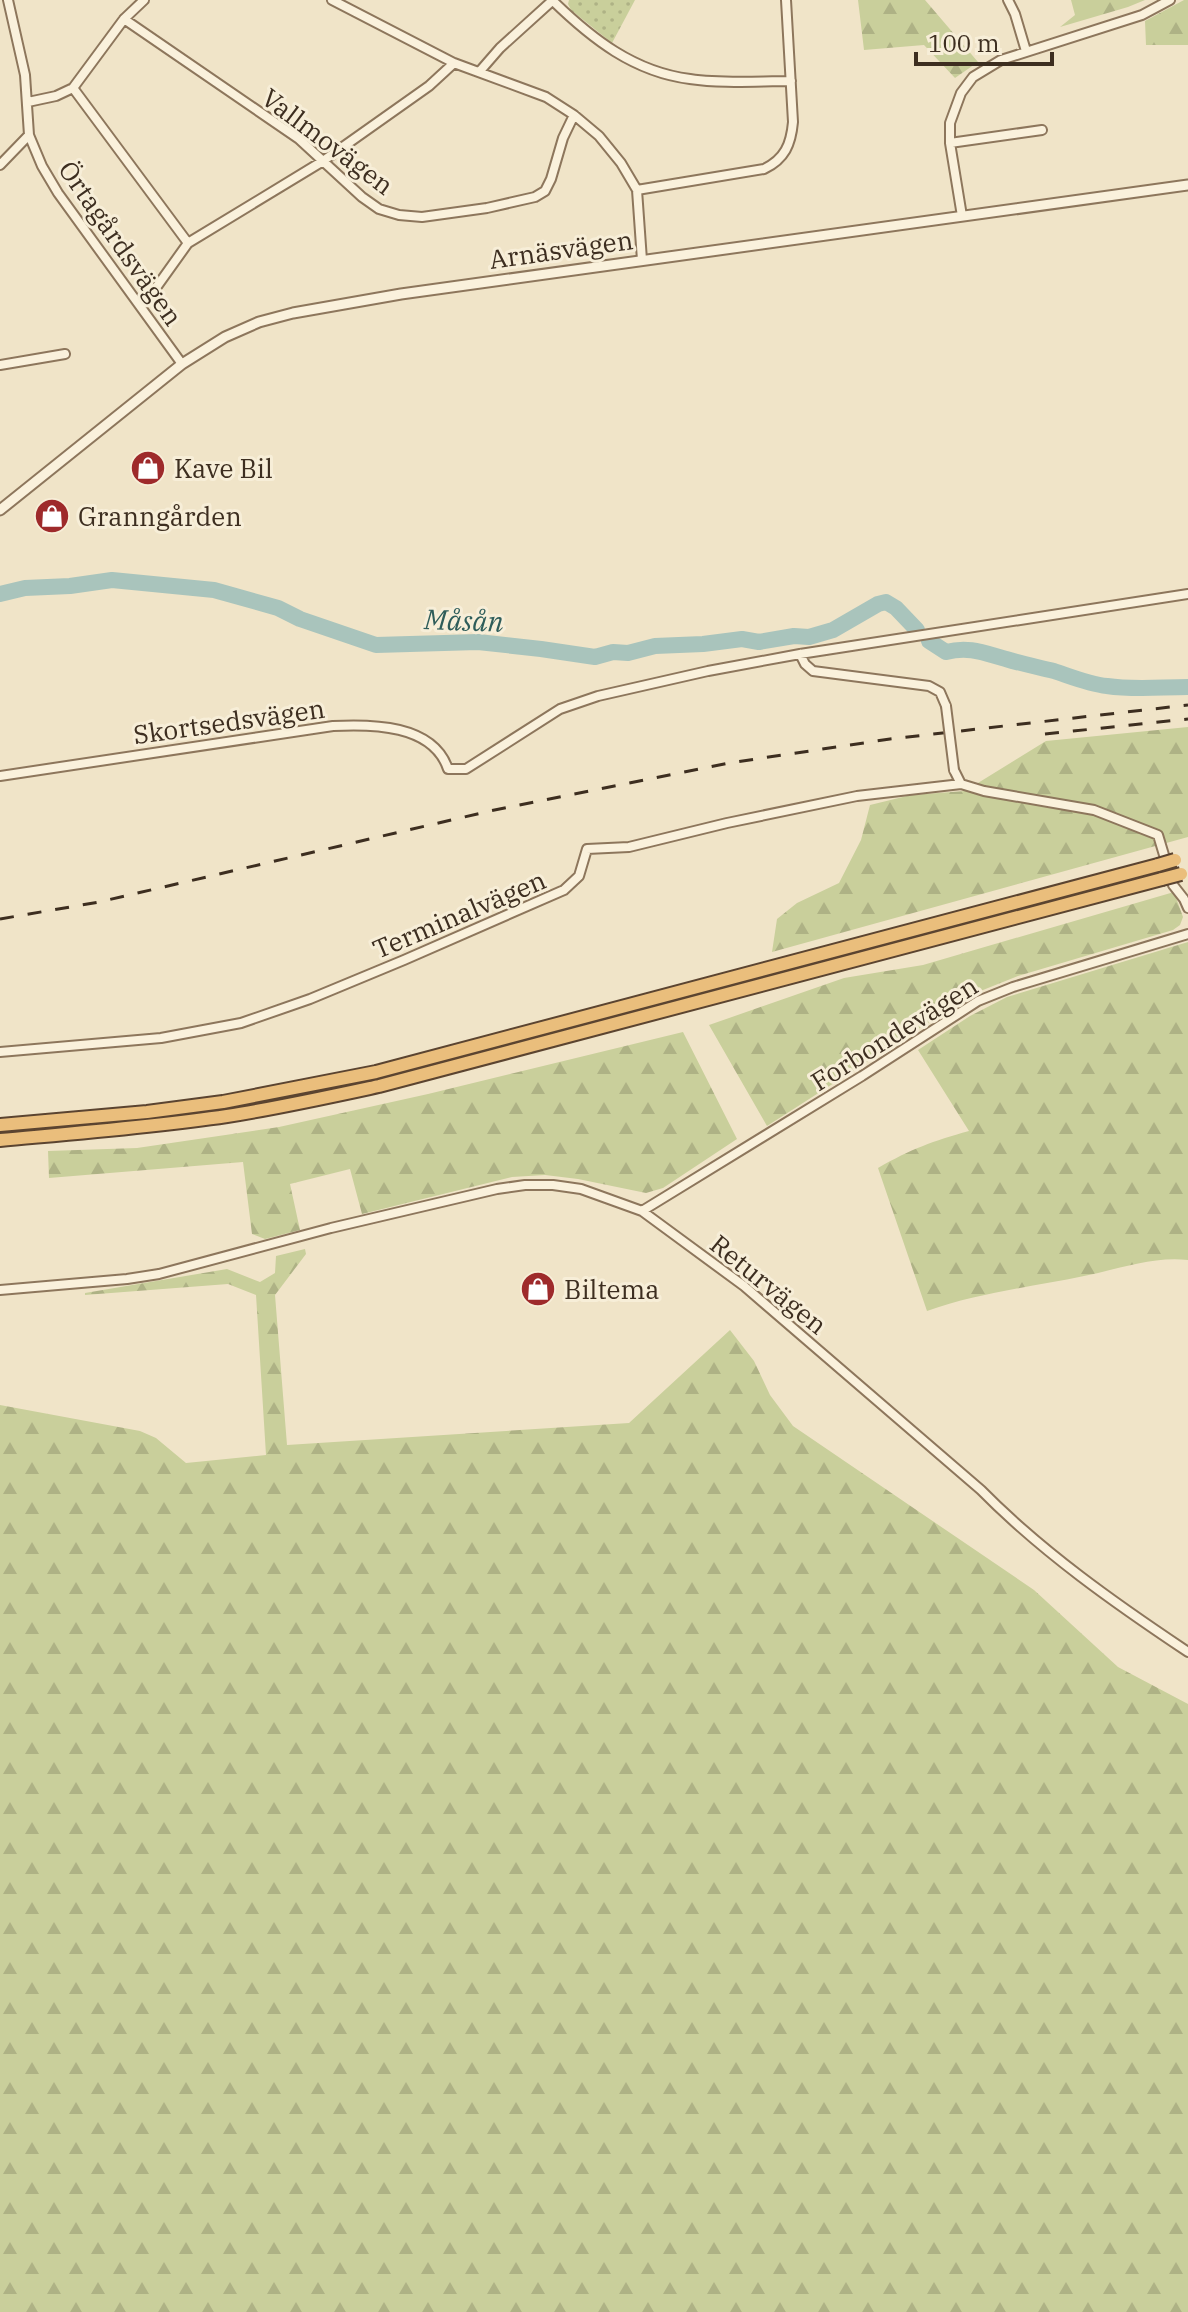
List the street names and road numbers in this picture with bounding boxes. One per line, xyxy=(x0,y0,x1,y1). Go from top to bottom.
street label: Vallmovägen xyxy=(255,80,401,202)
street label: Örtagårdsvägen xyxy=(51,154,191,332)
street label: Arnäsvägen xyxy=(487,222,635,276)
street label: Skortsedsvägen xyxy=(131,691,327,751)
street label: Terminalvägen xyxy=(367,862,551,966)
street label: Forbondevägen xyxy=(804,968,984,1098)
street label: Returvägen xyxy=(704,1227,834,1341)

